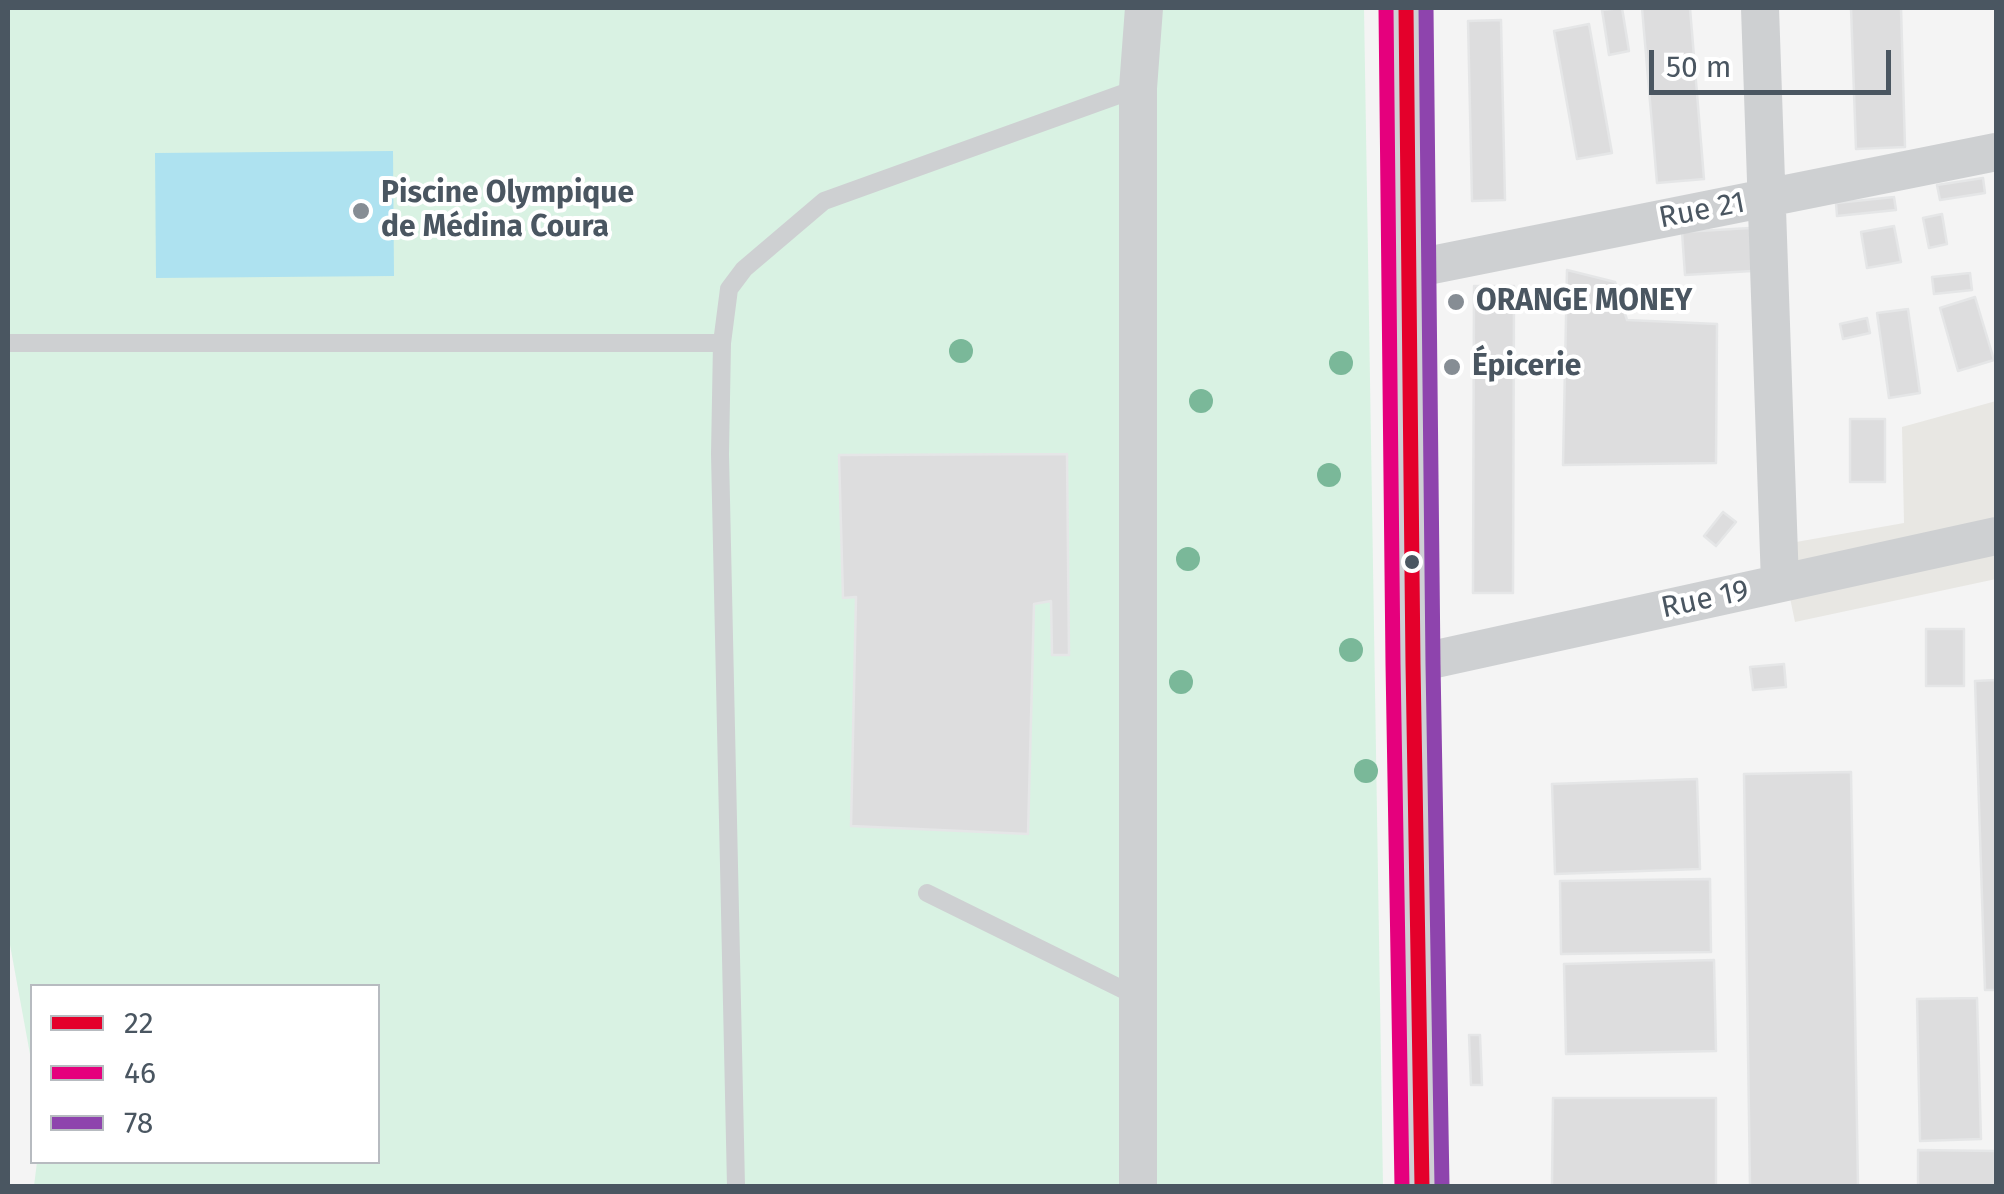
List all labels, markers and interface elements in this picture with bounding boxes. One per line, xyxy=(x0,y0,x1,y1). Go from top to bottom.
scale bar xyxy=(1654,30,1896,92)
text: 50 m xyxy=(1666,49,1731,85)
place label: Piscine Olympique de Médina Coura xyxy=(381,176,634,246)
street label: Rue 21 xyxy=(1656,185,1748,237)
marker: Piscine Olympique de Médina Coura xyxy=(350,200,372,222)
place label: ORANGE MONEY xyxy=(1476,284,1692,320)
marker: ORANGE MONEY xyxy=(1445,291,1467,313)
place label: Épicerie xyxy=(1472,349,1581,385)
marker: Épicerie xyxy=(1441,356,1463,378)
unlabelled marker xyxy=(1402,552,1422,572)
street label: Rue 19 xyxy=(1658,573,1752,627)
legend xyxy=(30,984,380,1164)
text: 22 xyxy=(124,1005,154,1041)
text: 46 xyxy=(124,1055,156,1091)
text: 78 xyxy=(124,1105,153,1141)

